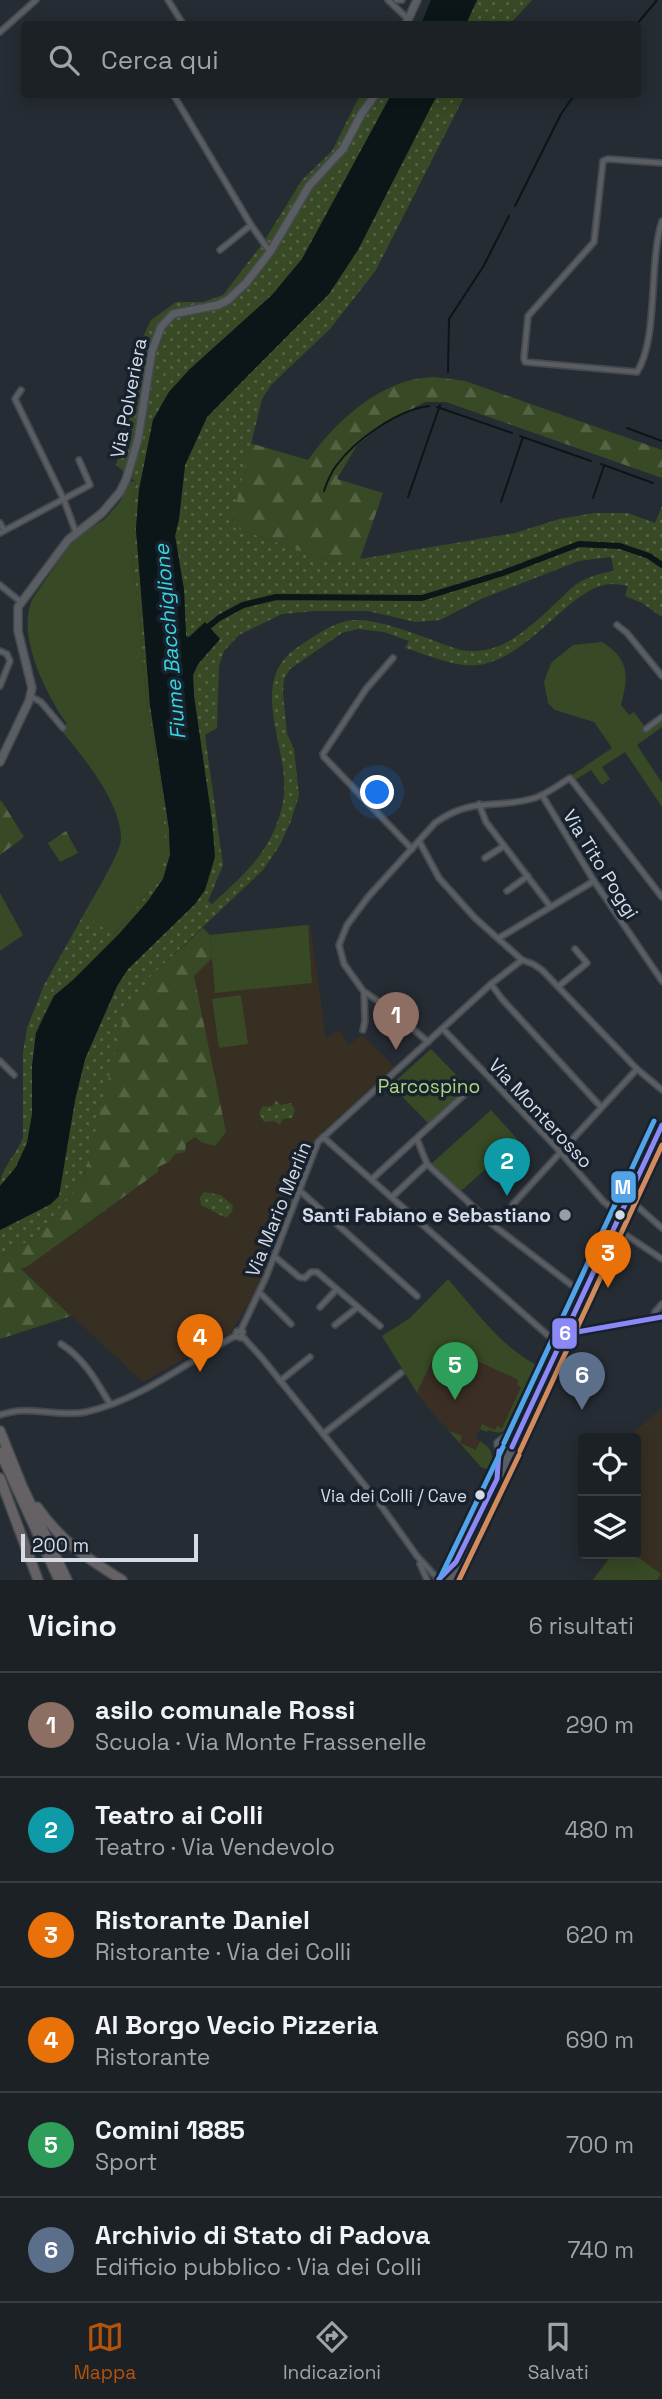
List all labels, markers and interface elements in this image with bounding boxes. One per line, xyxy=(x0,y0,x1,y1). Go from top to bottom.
search box xyxy=(21,21,641,98)
icon: search xyxy=(45,41,83,79)
text: Cerca qui xyxy=(101,43,219,77)
street label: Via Polveriera xyxy=(105,336,152,460)
water label: Fiume Bacchiglione xyxy=(147,542,191,741)
your location xyxy=(360,775,394,809)
street label: Via Tito Poggi xyxy=(557,805,644,924)
pin: 1 xyxy=(373,992,419,1050)
street label: Via Monterosso xyxy=(483,1053,598,1174)
park label: Parcospino xyxy=(378,1074,480,1099)
street label: Via Mario Merlin xyxy=(240,1138,317,1281)
pin: 2 xyxy=(484,1138,530,1196)
line badge: M xyxy=(610,1170,637,1204)
text: M xyxy=(615,1175,631,1200)
place label: Santi Fabiano e Sebastiano xyxy=(302,1203,551,1228)
marker: Santi Fabiano e Sebastiano xyxy=(557,1207,573,1223)
unlabelled marker xyxy=(613,1208,627,1222)
pin: 3 xyxy=(585,1230,631,1288)
pin: 4 xyxy=(177,1314,223,1372)
line badge: 6 xyxy=(551,1317,578,1350)
text: 6 xyxy=(559,1321,571,1346)
pin: 5 xyxy=(432,1342,478,1400)
pin: 6 xyxy=(559,1352,605,1410)
map controls xyxy=(578,1433,641,1559)
button: locate xyxy=(578,1433,641,1496)
place label: Via dei Colli / Cave xyxy=(321,1485,467,1507)
marker: Via dei Colli / Cave xyxy=(473,1488,487,1502)
button: layers xyxy=(578,1496,641,1559)
scale bar xyxy=(21,1531,198,1563)
text: 200 m xyxy=(32,1533,89,1558)
text: Vicino xyxy=(28,1606,117,1645)
text: 6 risultati xyxy=(529,1611,634,1641)
text: asilo comunale Rossi xyxy=(95,1693,355,1727)
text: 1 xyxy=(46,1710,56,1740)
text: 290 m xyxy=(566,1710,634,1740)
text: Scuola · Via Monte Frassenelle xyxy=(95,1727,427,1757)
text: Teatro ai Colli xyxy=(95,1798,263,1832)
text: 2 xyxy=(44,1815,58,1845)
text: 480 m xyxy=(565,1815,634,1845)
text: Teatro · Via Vendevolo xyxy=(95,1832,335,1862)
text: Ristorante Daniel xyxy=(95,1903,310,1937)
text: 3 xyxy=(44,1920,58,1950)
text: 620 m xyxy=(566,1920,634,1950)
text: Ristorante · Via dei Colli xyxy=(95,1937,351,1967)
text: Al Borgo Vecio Pizzeria xyxy=(95,2008,378,2042)
text: 4 xyxy=(44,2025,58,2055)
text: 690 m xyxy=(565,2025,634,2055)
text: Ristorante xyxy=(95,2042,210,2072)
text: Comini 1885 xyxy=(95,2113,245,2147)
text: 5 xyxy=(44,2130,58,2160)
text: 700 m xyxy=(566,2130,634,2160)
text: Sport xyxy=(95,2147,157,2177)
text: Archivio di Stato di Padova xyxy=(95,2218,430,2252)
text: 6 xyxy=(44,2235,58,2265)
text: 740 m xyxy=(568,2235,634,2265)
text: Edificio pubblico · Via dei Colli xyxy=(95,2252,422,2282)
tab: Mappa xyxy=(73,2318,136,2385)
tab: Indicazioni xyxy=(283,2318,381,2385)
tab: Salvati xyxy=(528,2318,589,2385)

